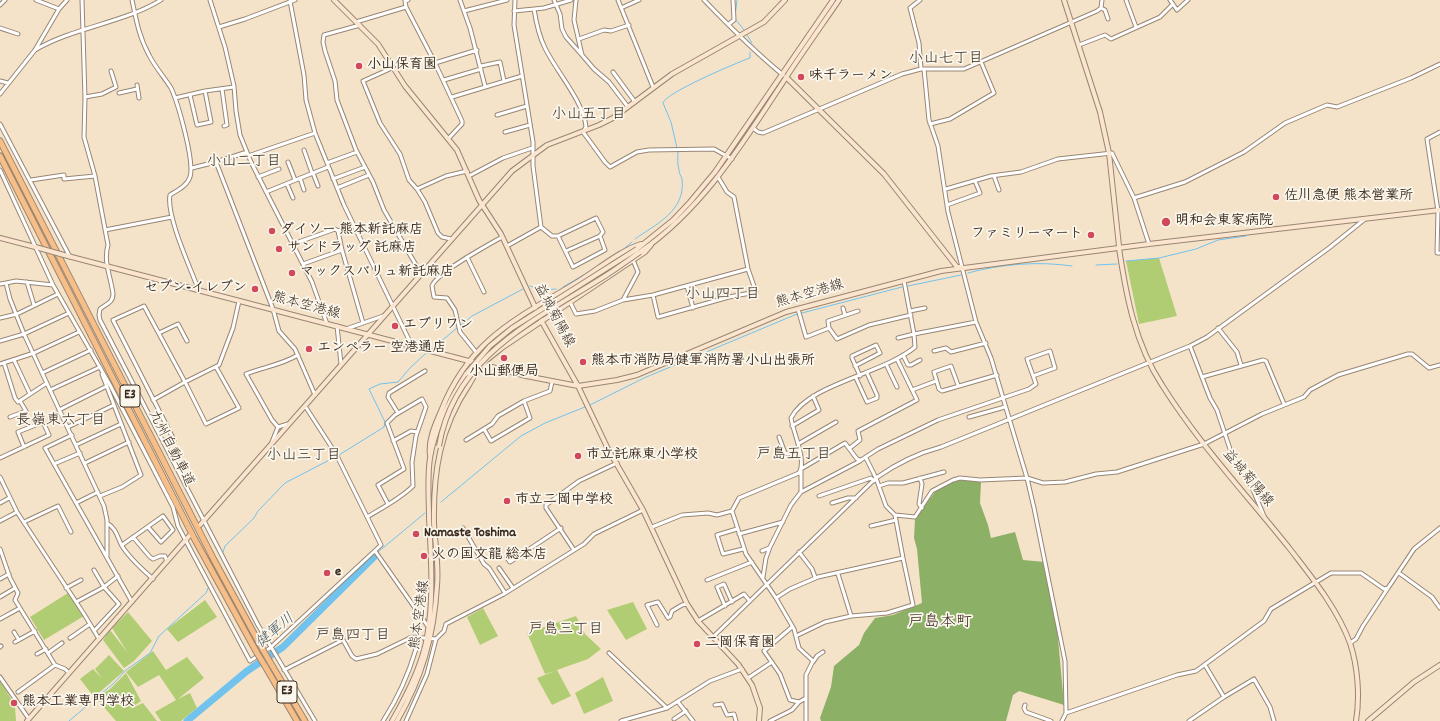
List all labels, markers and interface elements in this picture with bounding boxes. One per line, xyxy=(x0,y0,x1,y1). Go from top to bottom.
district label: 小山七丁目 xyxy=(909,51,983,69)
place label: 小山保育園 xyxy=(367,58,437,74)
marker: 小山保育園 xyxy=(354,61,364,71)
place label: 味千ラーメン xyxy=(809,69,893,85)
marker: 味千ラーメン xyxy=(796,72,806,82)
district label: 小山五丁目 xyxy=(552,107,626,125)
district label: 小山二丁目 xyxy=(207,154,281,172)
place label: 佐川急便 熊本営業所 xyxy=(1284,189,1413,205)
marker: 佐川急便 熊本営業所 xyxy=(1271,192,1281,202)
place label: 明和会東家病院 xyxy=(1175,214,1273,230)
marker: 明和会東家病院 xyxy=(1160,216,1172,228)
place label: ダイソー 熊本新託麻店 xyxy=(280,223,423,239)
marker: ダイソー 熊本新託麻店 xyxy=(267,226,277,236)
place label: ファミリーマート xyxy=(971,227,1083,243)
marker: ファミリーマート xyxy=(1086,230,1096,240)
place label: サンドラッグ 託麻店 xyxy=(287,241,416,257)
marker: サンドラッグ 託麻店 xyxy=(274,244,284,254)
place label: マックスバリュ新託麻店 xyxy=(300,265,454,281)
marker: マックスバリュ新託麻店 xyxy=(287,268,297,278)
street label: 熊本空港線 xyxy=(774,277,846,313)
place label: セブン-イレブン xyxy=(144,281,247,297)
street label: 益城菊陽線 xyxy=(529,281,577,351)
marker: セブン-イレブン xyxy=(250,284,260,294)
district label: 小山四丁目 xyxy=(686,287,760,305)
street label: 熊本空港線 xyxy=(270,290,342,324)
place label: エブリワン xyxy=(403,318,473,334)
marker: エブリワン xyxy=(390,321,400,331)
place label: エンペラー 空港通店 xyxy=(317,341,446,357)
marker: エンペラー 空港通店 xyxy=(304,344,314,354)
marker: 小山郵便局 xyxy=(499,353,509,363)
place label: 熊本市消防局健軍消防署小山出張所 xyxy=(591,354,815,370)
marker: 熊本市消防局健軍消防署小山出張所 xyxy=(578,357,588,367)
place label: 小山郵便局 xyxy=(469,365,539,381)
road number: E3 xyxy=(120,385,140,407)
street label: 九州自動車道 xyxy=(143,408,197,490)
district label: 長嶺東六丁目 xyxy=(16,413,106,431)
district label: 戸島五丁目 xyxy=(757,447,831,465)
street label: 益城菊陽線 xyxy=(1218,447,1276,511)
district label: 小山三丁目 xyxy=(267,448,341,466)
place label: 市立託麻東小学校 xyxy=(586,448,698,464)
marker: 市立託麻東小学校 xyxy=(573,451,583,461)
place label: 市立二岡中学校 xyxy=(515,493,613,509)
marker: 市立二岡中学校 xyxy=(502,496,512,506)
place label: Namaste Toshima xyxy=(424,526,516,542)
marker: Namaste Toshima xyxy=(411,529,421,539)
place label: 火の国文龍 総本店 xyxy=(432,548,547,564)
marker: 火の国文龍 総本店 xyxy=(419,551,429,561)
place label: e xyxy=(335,565,341,581)
marker: e xyxy=(322,568,332,578)
street label: 熊本空港線 xyxy=(408,579,434,651)
water label: 健軍川 xyxy=(253,611,299,653)
district label: 戸島本町 xyxy=(908,614,972,634)
district label: 戸島三丁目 xyxy=(529,622,603,640)
district label: 戸島四丁目 xyxy=(316,628,390,646)
place label: 二岡保育園 xyxy=(705,636,775,652)
marker: 二岡保育園 xyxy=(692,639,702,649)
road number: E3 xyxy=(277,681,297,703)
place label: 熊本工業専門学校 xyxy=(22,695,134,711)
marker: 熊本工業専門学校 xyxy=(9,698,19,708)

